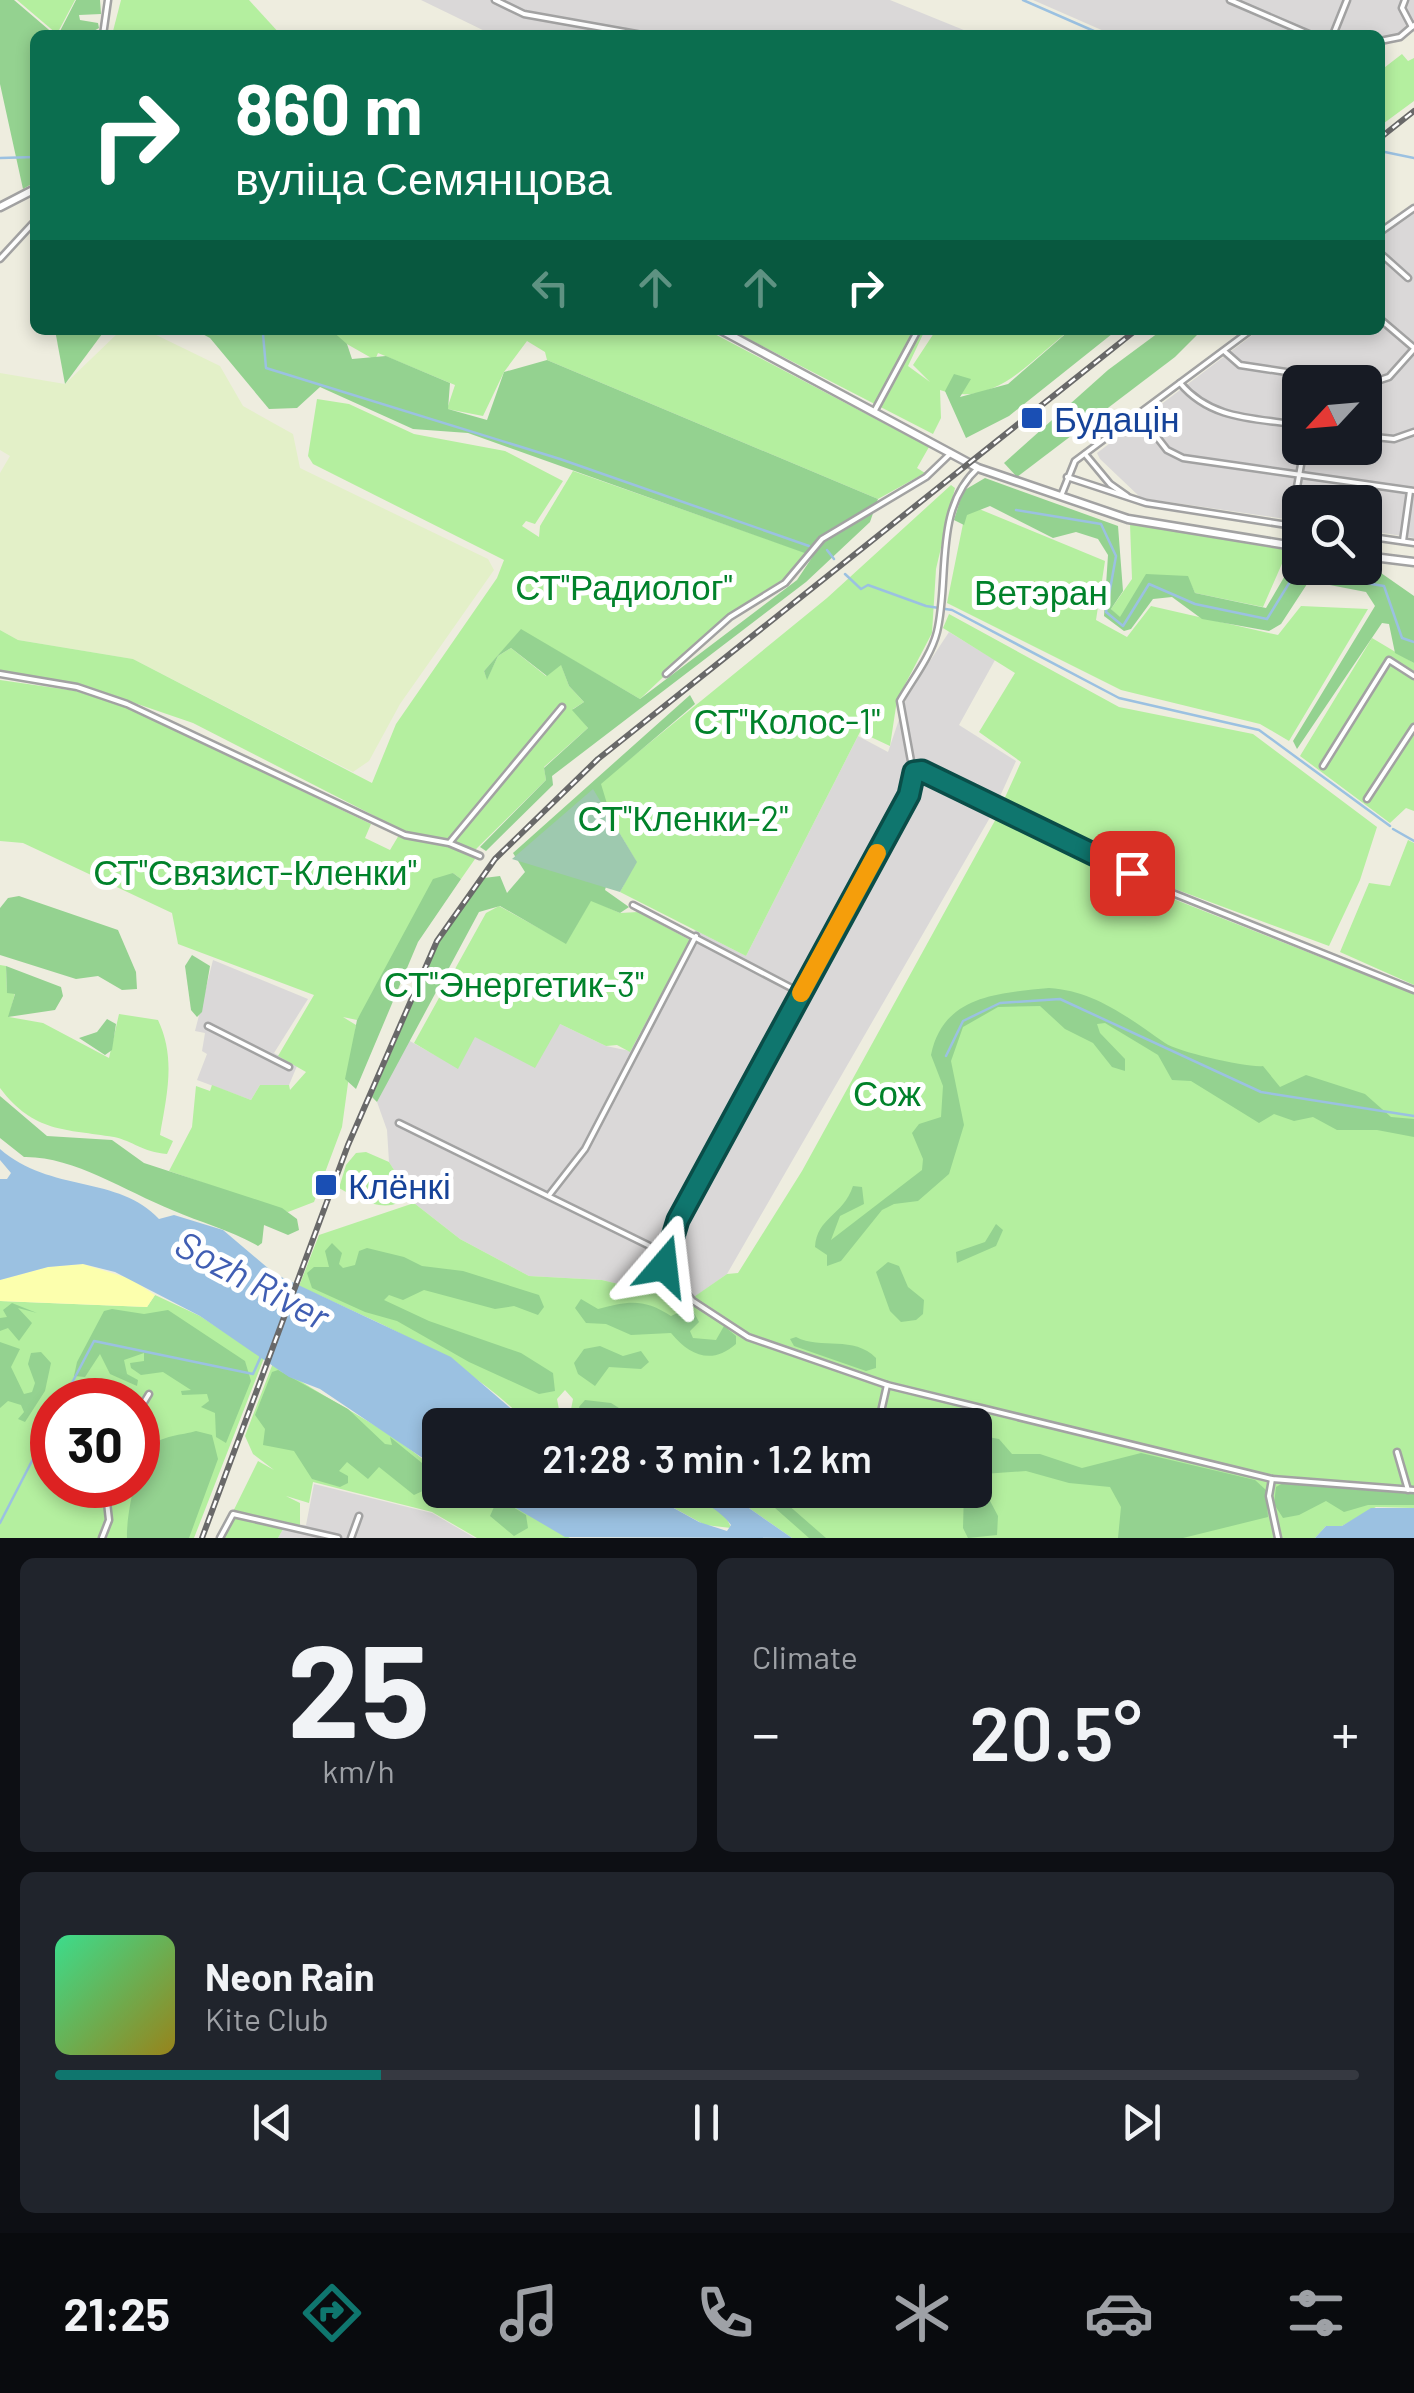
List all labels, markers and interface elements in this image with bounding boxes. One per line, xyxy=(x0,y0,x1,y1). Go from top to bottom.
text: 860 m xyxy=(235,65,423,149)
icon: right xyxy=(70,70,200,200)
text: вуліца Семянцова xyxy=(235,150,612,204)
icon: left xyxy=(523,260,578,315)
icon: ahead xyxy=(628,260,683,315)
icon: ahead xyxy=(733,260,788,315)
icon: right xyxy=(838,260,893,315)
north arrow xyxy=(1282,365,1382,465)
map controls xyxy=(1282,365,1382,585)
place label: Будацін xyxy=(1054,397,1180,439)
marker: Будацін xyxy=(1019,405,1045,431)
button: search xyxy=(1282,485,1382,585)
park label: СТ"Радиолог" xyxy=(515,565,733,607)
park label: Ветэран xyxy=(974,570,1108,612)
park label: СТ"Колос-1" xyxy=(694,699,880,741)
park label: СТ"Кленки-2" xyxy=(578,796,788,838)
pin xyxy=(1090,831,1175,916)
icon: arrive xyxy=(1105,846,1160,901)
park label: СТ"Связист-Кленки" xyxy=(93,850,417,892)
park label: СТ"Энергетик-3" xyxy=(384,962,644,1004)
park label: Сож xyxy=(853,1071,921,1113)
place label: Клёнкі xyxy=(348,1164,451,1206)
marker: Клёнкі xyxy=(313,1172,339,1198)
position arrow xyxy=(612,1214,716,1318)
water label: Sozh River xyxy=(168,1219,339,1339)
speed limit sign: 30 xyxy=(30,1378,160,1508)
text: 21:28 · 3 min · 1.2 km xyxy=(542,1435,872,1481)
text: 25 xyxy=(287,1608,430,1764)
text: Climate xyxy=(752,1637,858,1675)
text: 20.5° xyxy=(969,1686,1142,1776)
text: − xyxy=(752,1699,780,1765)
text: + xyxy=(1331,1699,1359,1765)
text: km/h xyxy=(322,1751,395,1789)
text: Neon Rain xyxy=(205,1953,374,1999)
text: Kite Club xyxy=(205,1999,329,2037)
icon: previous xyxy=(245,2095,300,2150)
icon: pause xyxy=(679,2095,734,2150)
icon: next xyxy=(1114,2095,1169,2150)
icon: directions xyxy=(297,2278,367,2348)
icon: music xyxy=(494,2278,564,2348)
icon: phone xyxy=(690,2278,760,2348)
icon: climate xyxy=(887,2278,957,2348)
icon: car xyxy=(1084,2278,1154,2348)
icon: filters xyxy=(1281,2278,1351,2348)
text: 21:25 xyxy=(63,2286,170,2340)

